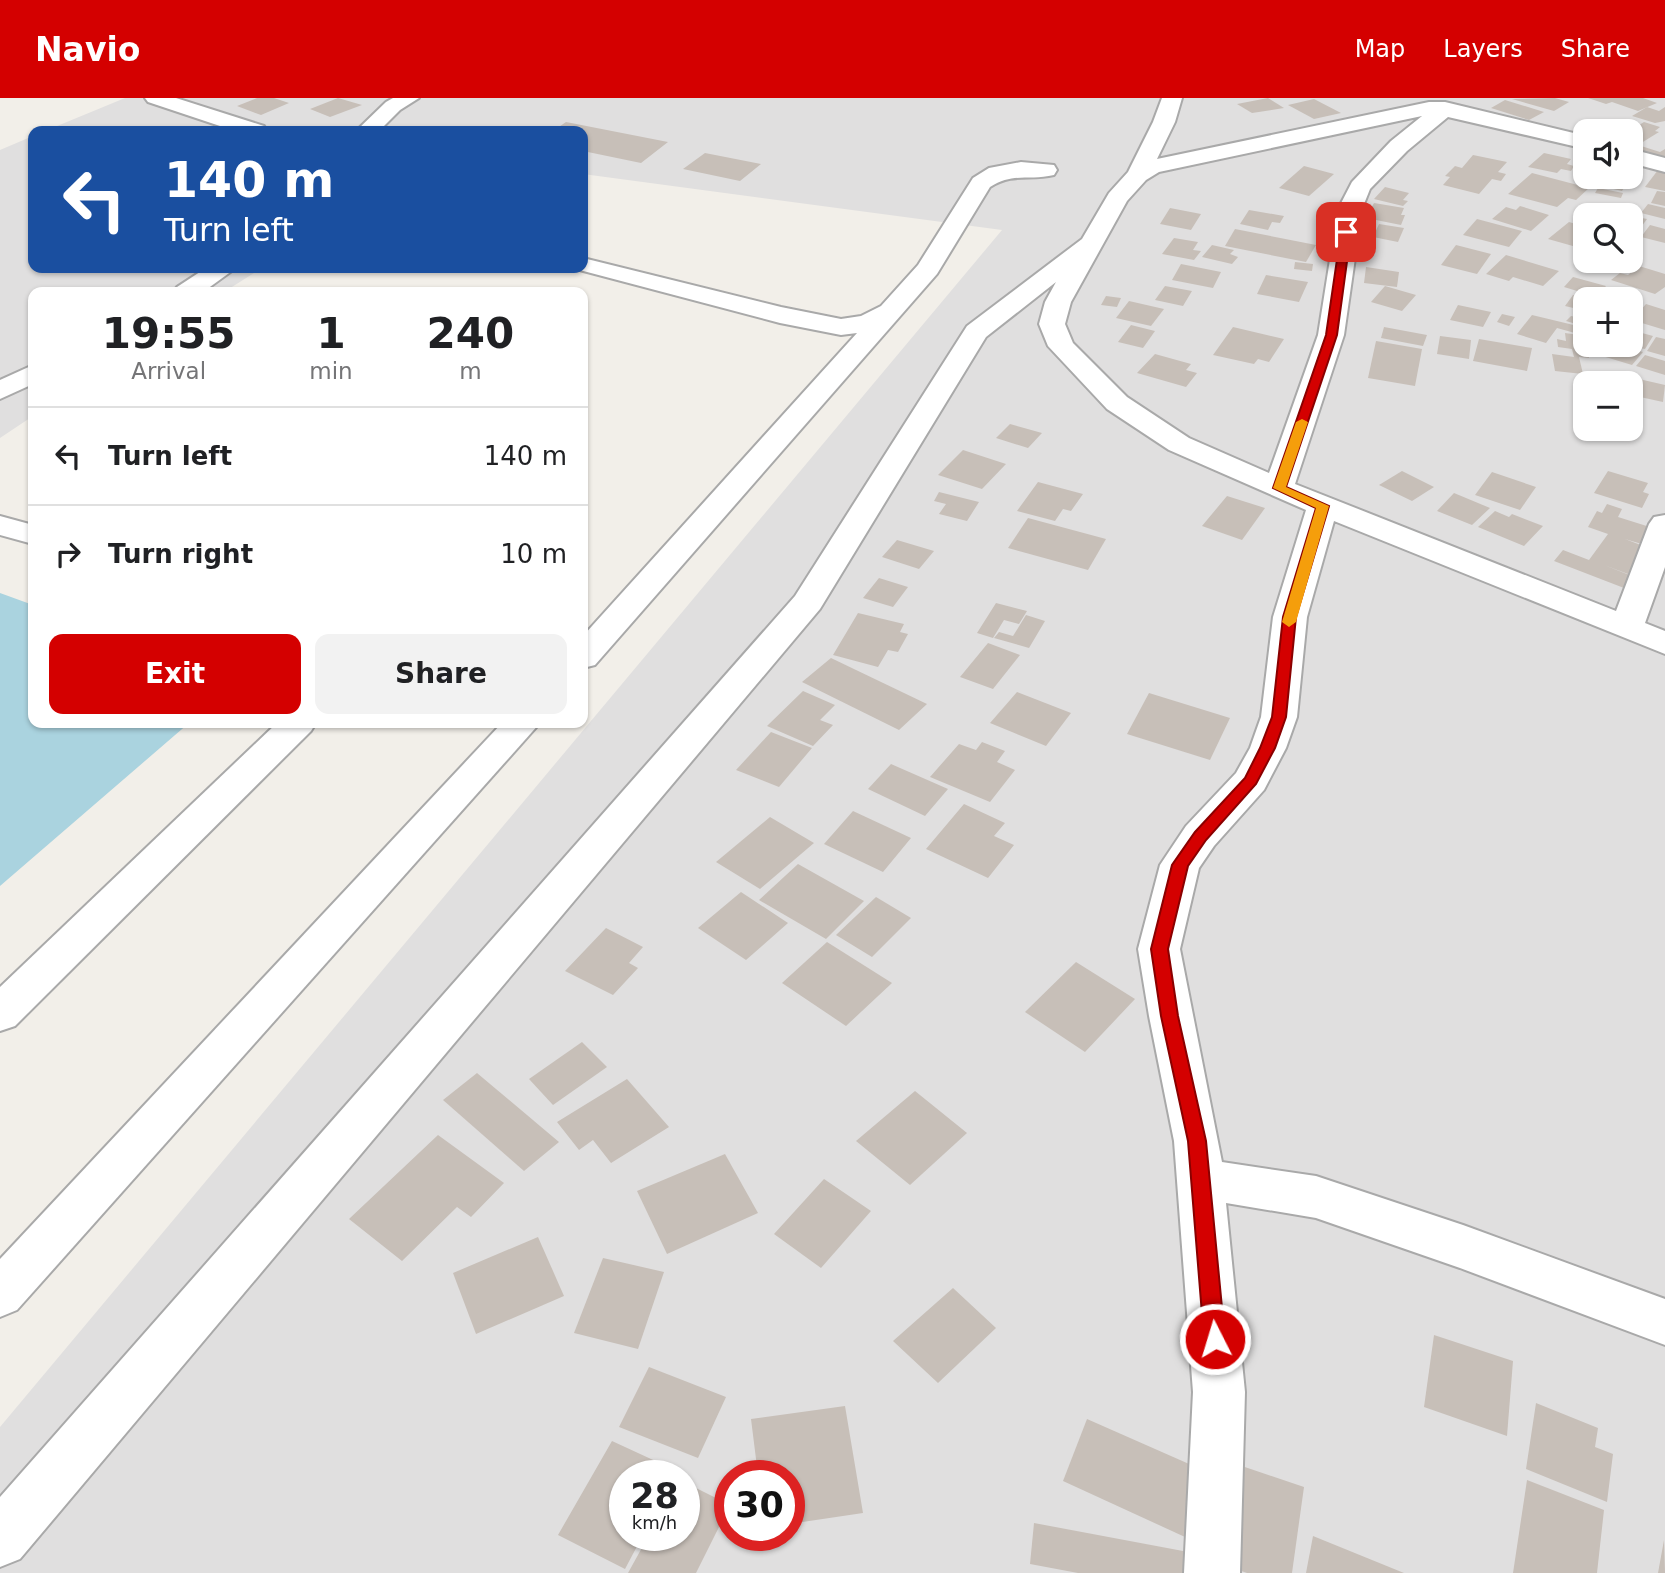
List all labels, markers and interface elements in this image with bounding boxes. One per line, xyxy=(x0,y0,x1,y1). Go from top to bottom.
text: Navio xyxy=(35,30,140,69)
text: Map xyxy=(1355,35,1405,63)
text: Layers xyxy=(1443,35,1523,63)
text: Share xyxy=(1561,35,1630,63)
map controls xyxy=(1573,119,1643,441)
button: sound xyxy=(1573,119,1643,189)
text: 140 m xyxy=(164,152,334,209)
icon: left xyxy=(49,154,140,245)
pin xyxy=(1316,202,1376,262)
button: search xyxy=(1573,203,1643,273)
text: Turn left xyxy=(164,211,294,249)
icon: arrive xyxy=(1327,213,1365,251)
button: + xyxy=(1573,287,1643,357)
text: 19:55 xyxy=(102,309,236,358)
text: 1 xyxy=(316,309,346,358)
text: 240 xyxy=(427,309,514,358)
text: Arrival xyxy=(131,358,206,384)
text: min xyxy=(309,358,353,384)
text: m xyxy=(459,358,482,384)
button: − xyxy=(1573,371,1643,441)
icon: left xyxy=(49,437,87,475)
text: Turn left xyxy=(108,441,232,471)
text: 140 m xyxy=(484,441,567,471)
icon: right xyxy=(49,535,87,573)
text: Turn right xyxy=(108,539,253,569)
text: 10 m xyxy=(500,539,567,569)
button: Exit xyxy=(49,634,301,714)
button: Share xyxy=(315,634,567,714)
position arrow xyxy=(1178,1302,1252,1376)
speed limit sign: 30 xyxy=(714,1460,805,1551)
text: 28 xyxy=(630,1476,679,1516)
text: km/h xyxy=(632,1512,677,1533)

